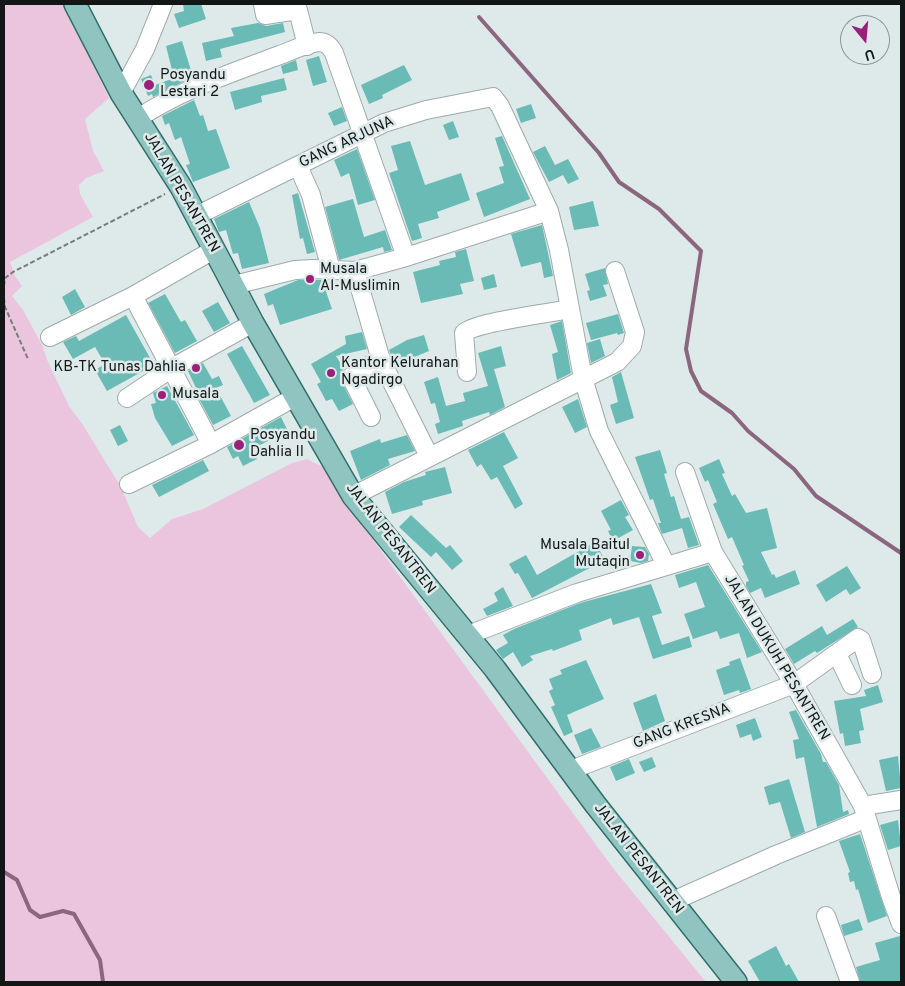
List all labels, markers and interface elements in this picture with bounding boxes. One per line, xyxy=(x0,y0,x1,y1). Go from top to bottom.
north arrow xyxy=(840,15,890,65)
text: U xyxy=(862,44,876,63)
place label: Posyandu Lestari 2 xyxy=(160,67,226,102)
marker: Posyandu Lestari 2 xyxy=(142,78,156,92)
street label: GANG ARJUNA xyxy=(297,113,397,173)
street label: JALAN PESANTREN xyxy=(139,130,223,256)
place label: Musala Al-Muslimin xyxy=(320,261,400,296)
marker: Musala Al-Muslimin xyxy=(304,273,316,285)
place label: Kantor Kelurahan Ngadirgo xyxy=(341,355,459,390)
place label: KB-TK Tunas Dahlia xyxy=(53,359,186,377)
marker: KB-TK Tunas Dahlia xyxy=(190,362,202,374)
marker: Kantor Kelurahan Ngadirgo xyxy=(325,367,337,379)
place label: Musala xyxy=(172,386,219,404)
marker: Musala xyxy=(156,389,168,401)
place label: Posyandu Dahlia II xyxy=(250,427,316,462)
marker: Posyandu Dahlia II xyxy=(232,438,246,452)
street label: JALAN PESANTREN xyxy=(341,480,439,598)
place label: Musala Baitul Mutaqin xyxy=(540,537,630,572)
marker: Musala Baitul Mutaqin xyxy=(634,549,646,561)
street label: JALAN DUKUH PESANTREN xyxy=(719,572,833,744)
street label: GANG KRESNA xyxy=(631,700,733,754)
street label: JALAN PESANTREN xyxy=(589,800,687,918)

